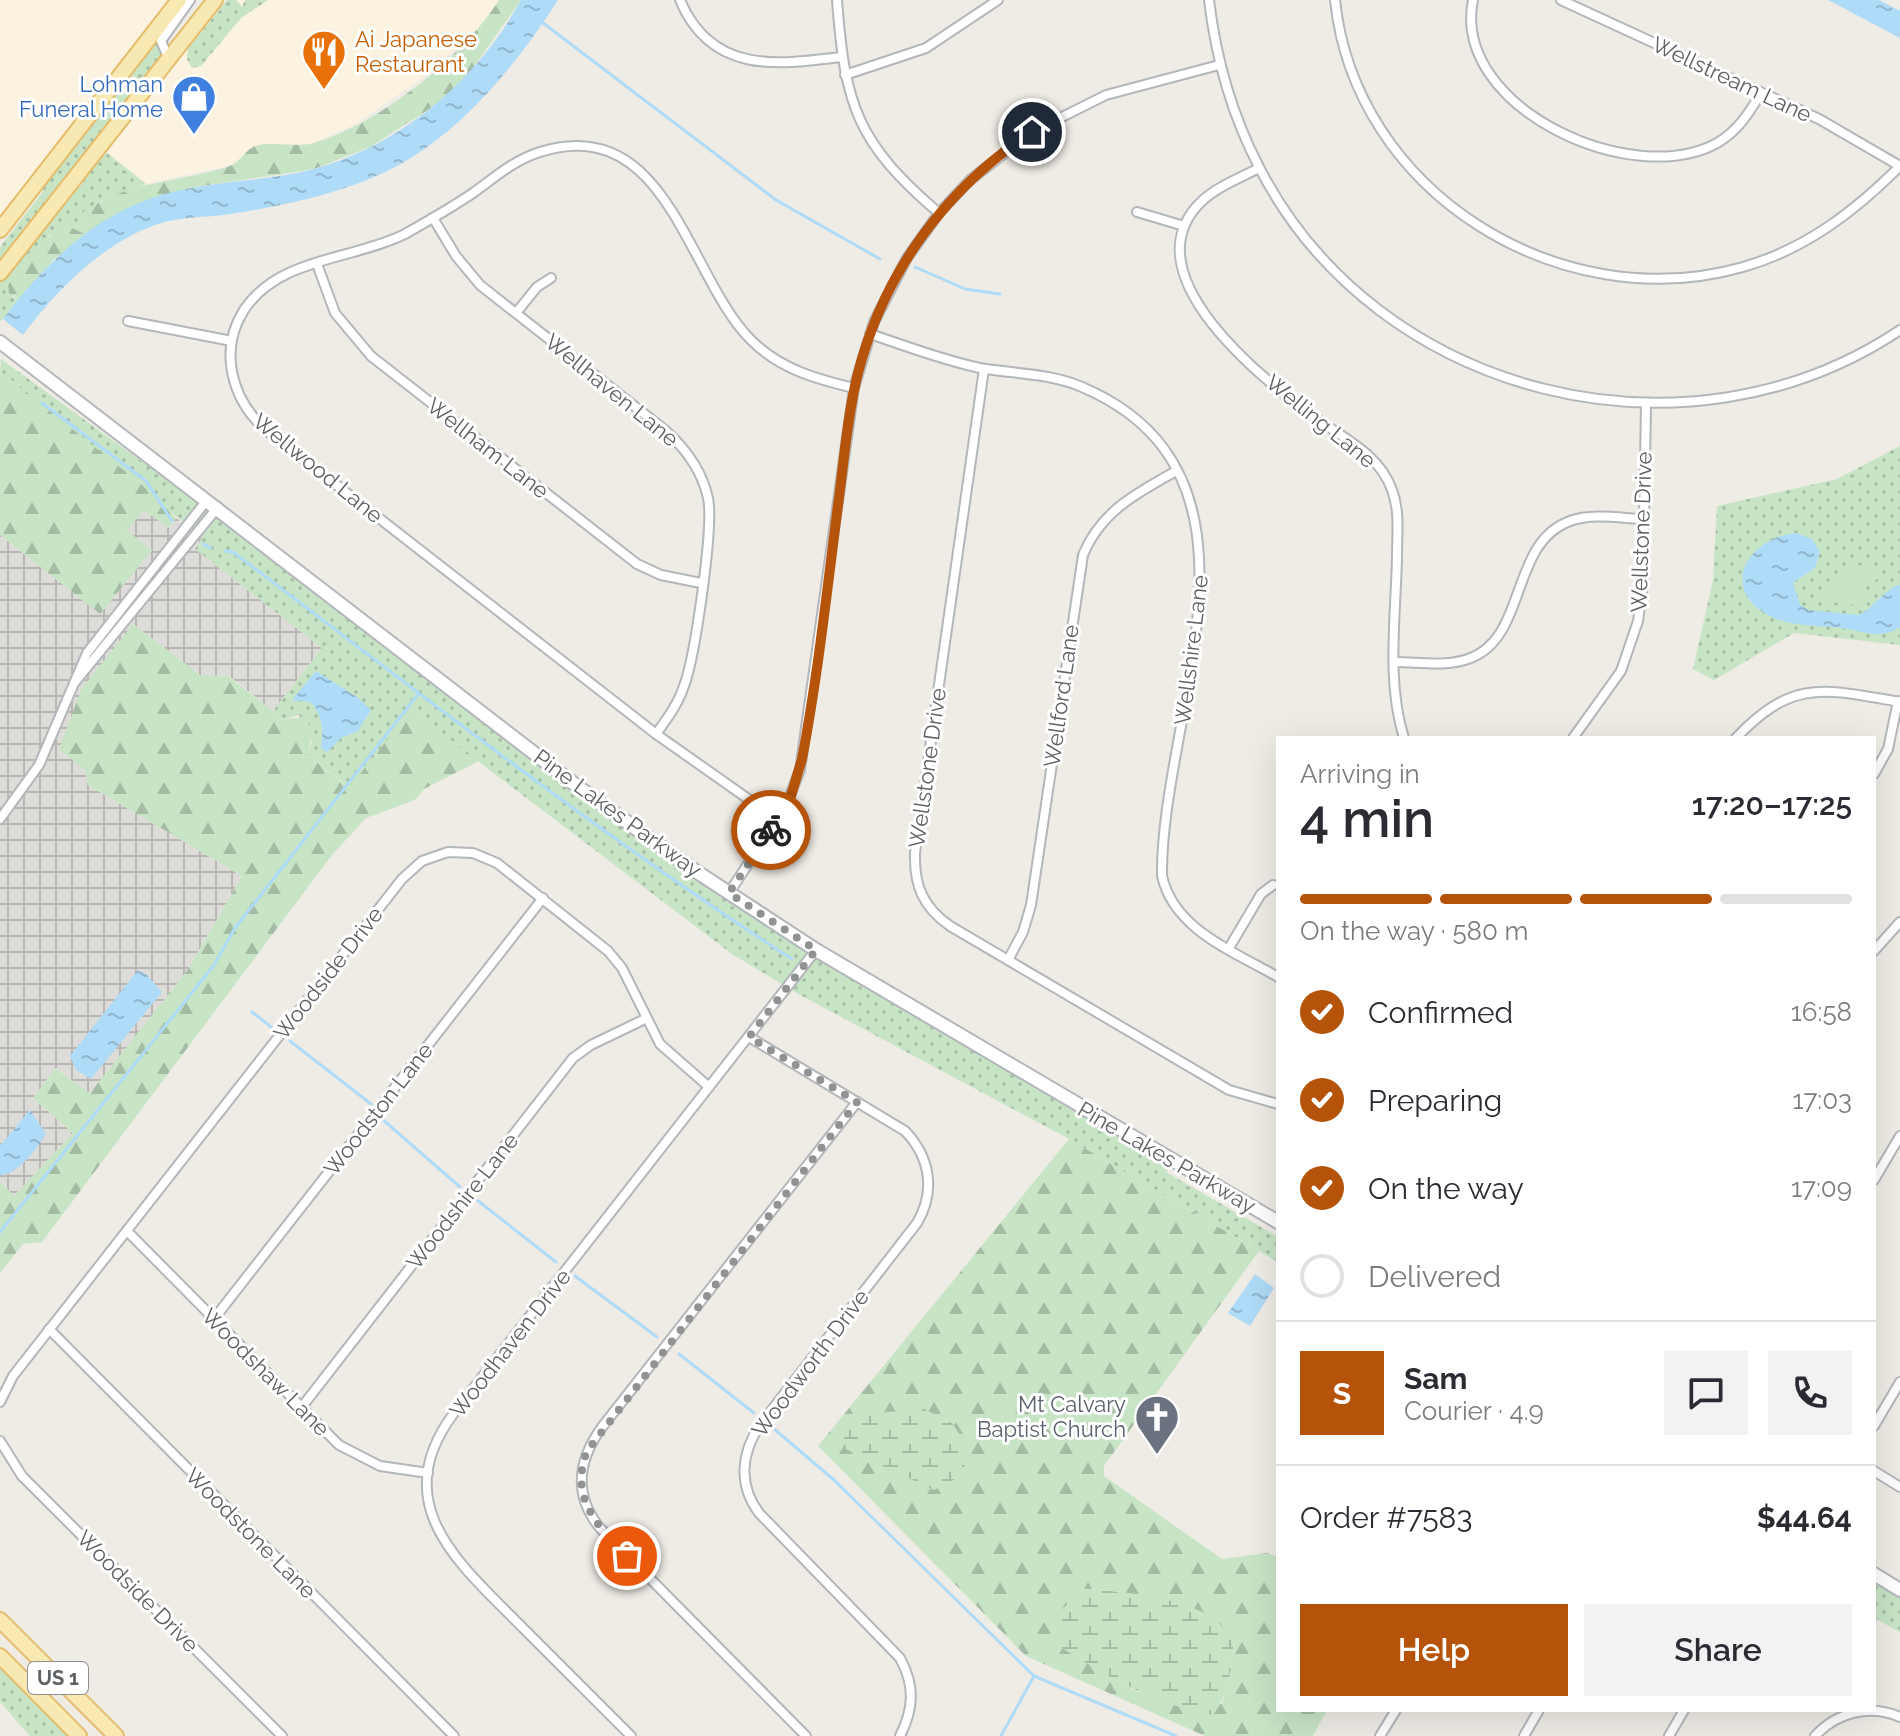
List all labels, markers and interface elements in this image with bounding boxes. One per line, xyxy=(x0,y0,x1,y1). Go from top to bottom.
place label: Ai Japanese Restaurant xyxy=(355,26,477,77)
restaurant icon: Ai Japanese Restaurant xyxy=(300,28,348,91)
street label: Wellstream Lane xyxy=(1648,31,1816,127)
place label: Lohman Funeral Home xyxy=(19,71,163,122)
shop icon: Lohman Funeral Home xyxy=(170,73,218,136)
pin xyxy=(998,98,1066,166)
icon: home xyxy=(1010,110,1054,154)
street label: Wellhaven Lane xyxy=(540,328,684,452)
street label: Welling Lane xyxy=(1261,369,1381,473)
street label: Wellham Lane xyxy=(422,392,554,504)
street label: Wellwood Lane xyxy=(248,408,388,528)
street label: Wellstone Drive xyxy=(1625,451,1657,613)
street label: Wellshire Lane xyxy=(1169,573,1213,727)
street label: Wellford Lane xyxy=(1038,623,1084,769)
street label: Wellstone Drive xyxy=(903,686,951,850)
street label: Pine Lakes Parkway xyxy=(529,743,707,883)
text: Arriving in xyxy=(1300,759,1420,789)
text: 17:20–17:25 xyxy=(1692,787,1852,822)
text: 4 min xyxy=(1300,788,1434,849)
courier xyxy=(731,790,811,870)
icon: bike xyxy=(749,808,793,852)
street label: Woodside Drive xyxy=(268,901,388,1045)
text: On the way · 580 m xyxy=(1300,916,1528,946)
icon: check xyxy=(1300,990,1344,1034)
text: Confirmed xyxy=(1368,995,1513,1030)
text: 16:58 xyxy=(1791,997,1852,1027)
street label: Woodston Lane xyxy=(318,1037,438,1181)
icon: check xyxy=(1300,1078,1344,1122)
text: Preparing xyxy=(1368,1083,1502,1118)
text: 17:03 xyxy=(1792,1085,1852,1115)
street label: Pine Lakes Parkway xyxy=(1073,1095,1261,1219)
street label: Woodshire Lane xyxy=(401,1127,523,1274)
icon: check xyxy=(1300,1166,1344,1210)
text: On the way xyxy=(1368,1171,1524,1206)
text: 17:09 xyxy=(1791,1173,1852,1203)
text: Delivered xyxy=(1368,1259,1501,1294)
street label: Woodhaven Drive xyxy=(444,1264,576,1422)
street label: Woodworth Drive xyxy=(746,1284,874,1442)
street label: Woodshaw Lane xyxy=(197,1303,335,1441)
button: chat xyxy=(1664,1351,1748,1435)
button: phone xyxy=(1768,1351,1852,1435)
text: Sam xyxy=(1404,1361,1467,1396)
text: S xyxy=(1333,1376,1351,1411)
place label: Mt Calvary Baptist Church xyxy=(977,1391,1126,1442)
church icon: Mt Calvary Baptist Church xyxy=(1133,1393,1181,1456)
text: Courier · 4.9 xyxy=(1404,1396,1544,1426)
street label: Woodstone Lane xyxy=(180,1462,322,1604)
text: Order #7583 xyxy=(1300,1500,1472,1535)
text: $44.64 xyxy=(1757,1500,1852,1535)
pin xyxy=(593,1522,661,1590)
street label: Woodside Drive xyxy=(72,1525,204,1657)
icon: bag xyxy=(605,1534,649,1578)
button: Help xyxy=(1300,1604,1568,1696)
button: Share xyxy=(1584,1604,1852,1696)
road number: US 1 xyxy=(28,1662,88,1694)

